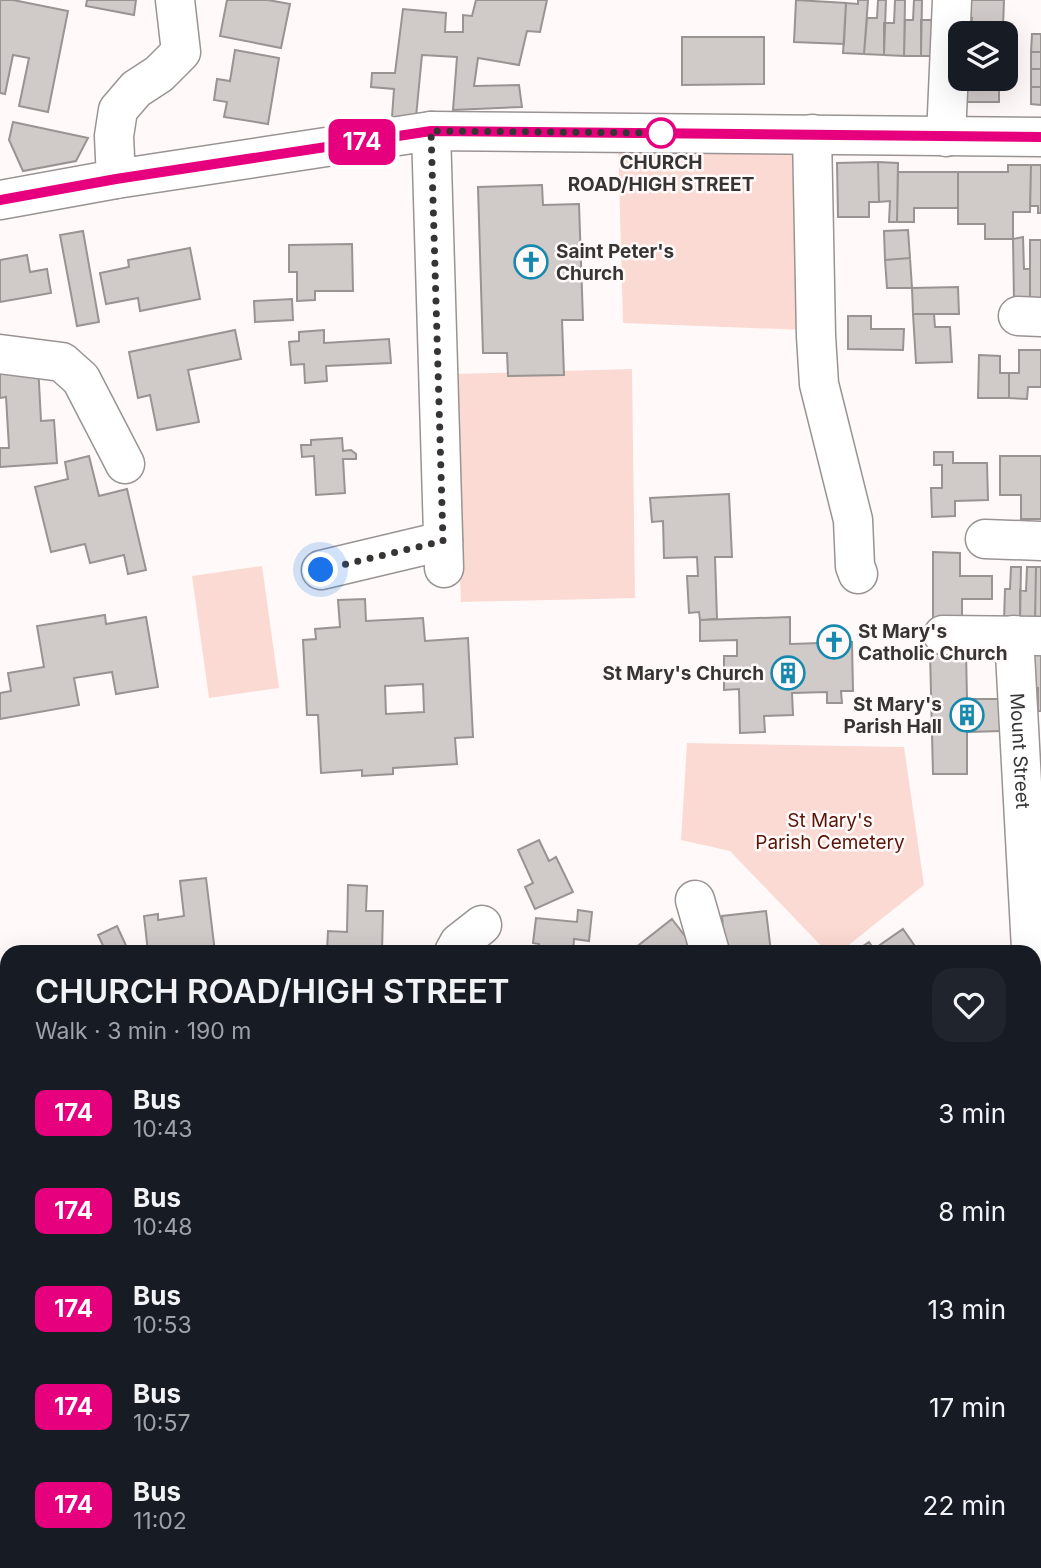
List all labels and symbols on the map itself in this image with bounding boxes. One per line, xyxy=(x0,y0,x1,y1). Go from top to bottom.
marker: CHURCH ROAD/HIGH STREET xyxy=(646,118,676,148)
line badge: 174 xyxy=(322,119,402,165)
place label: CHURCH ROAD/HIGH STREET xyxy=(568,151,754,196)
place label: Saint Peter's Church xyxy=(556,240,674,285)
church icon: Saint Peter's Church xyxy=(512,243,550,281)
your location xyxy=(303,552,338,587)
place label: St Mary's Catholic Church xyxy=(858,620,1008,665)
church icon: St Mary's Catholic Church xyxy=(815,623,853,661)
building icon: St Mary's Church xyxy=(769,654,807,692)
place label: St Mary's Church xyxy=(602,662,764,685)
street label: Mount Street xyxy=(1006,692,1035,809)
place label: St Mary's Parish Hall xyxy=(843,693,942,738)
building icon: St Mary's Parish Hall xyxy=(948,696,986,734)
park label: St Mary's Parish Cemetery xyxy=(755,809,905,854)

